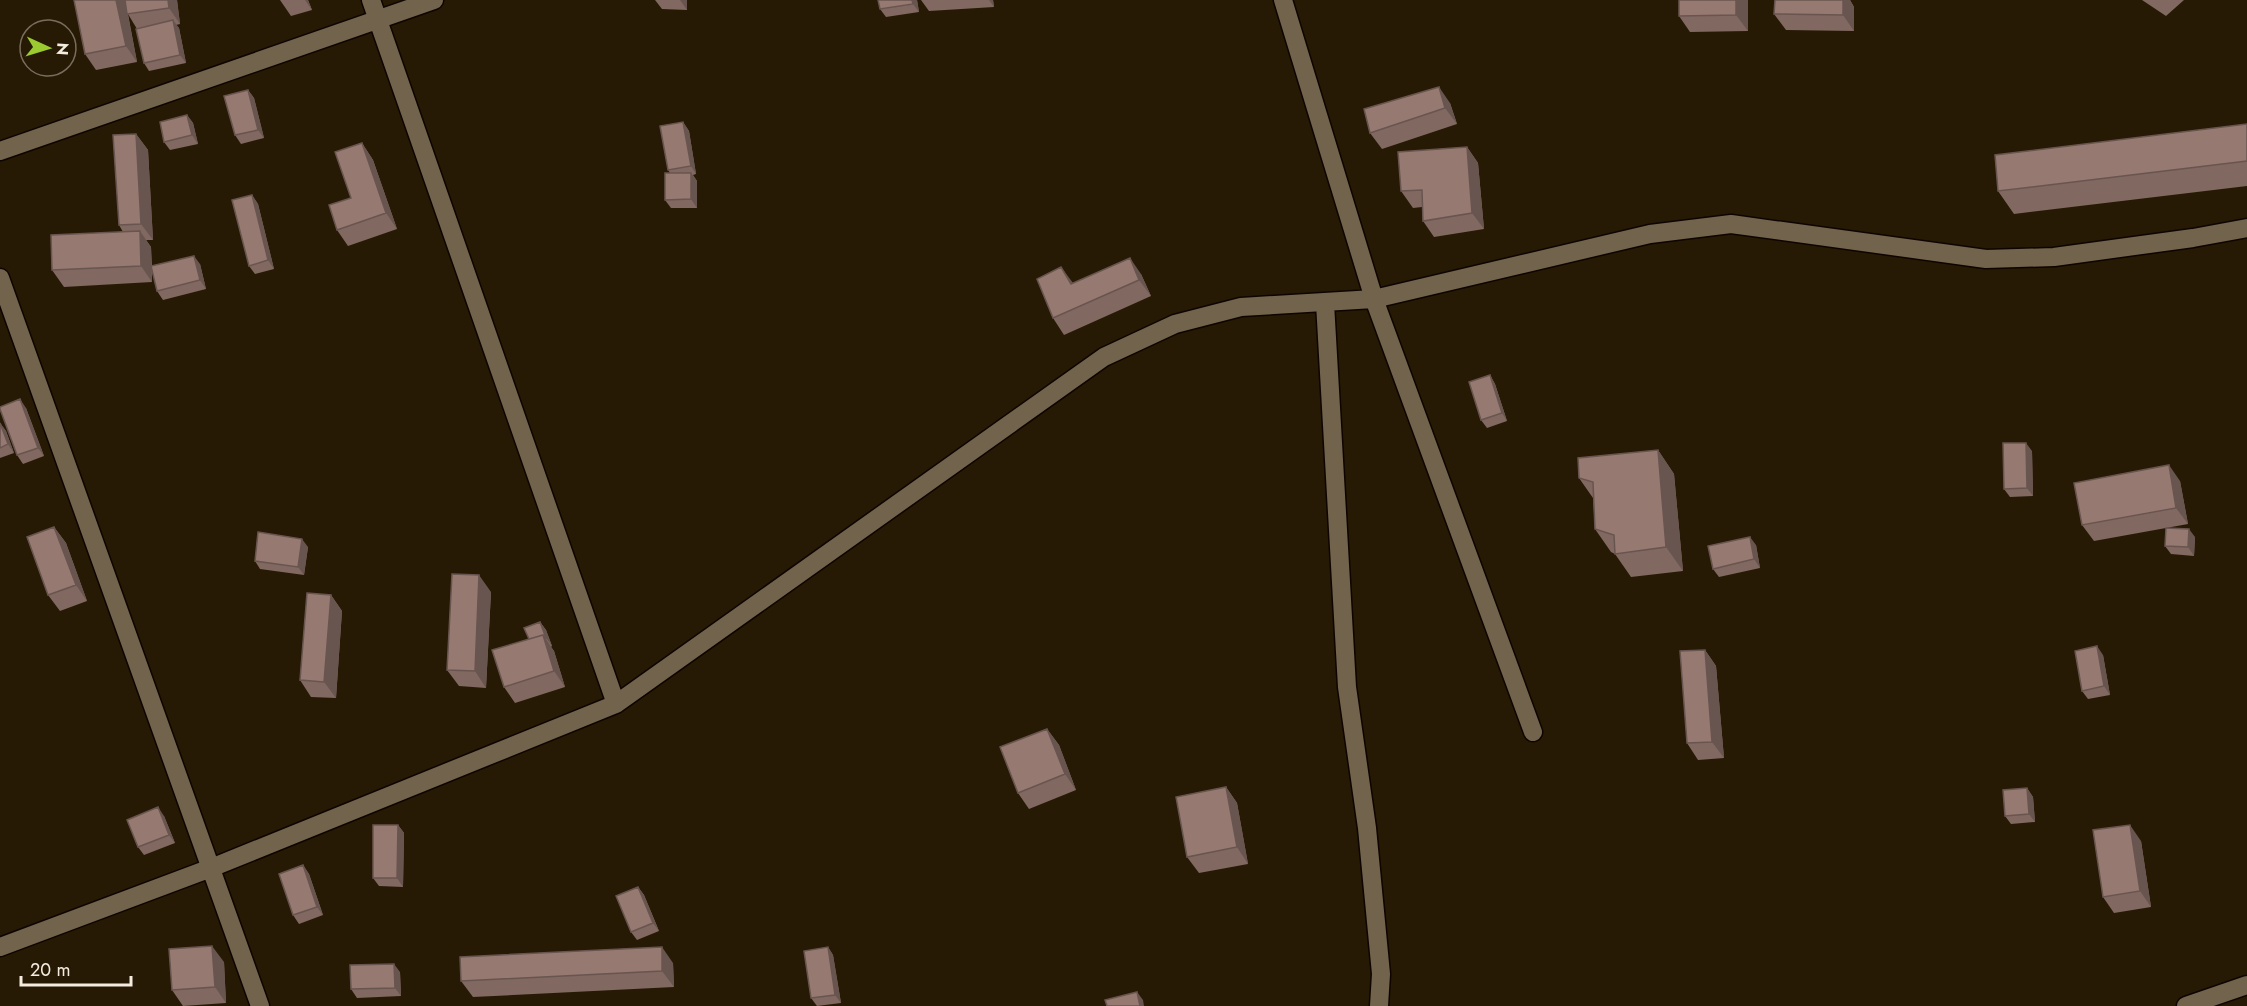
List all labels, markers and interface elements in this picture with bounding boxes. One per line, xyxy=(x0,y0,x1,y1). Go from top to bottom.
north arrow xyxy=(18,18,78,78)
text: N xyxy=(51,42,74,56)
scale bar xyxy=(21,949,130,987)
text: 20 m xyxy=(30,957,70,983)

